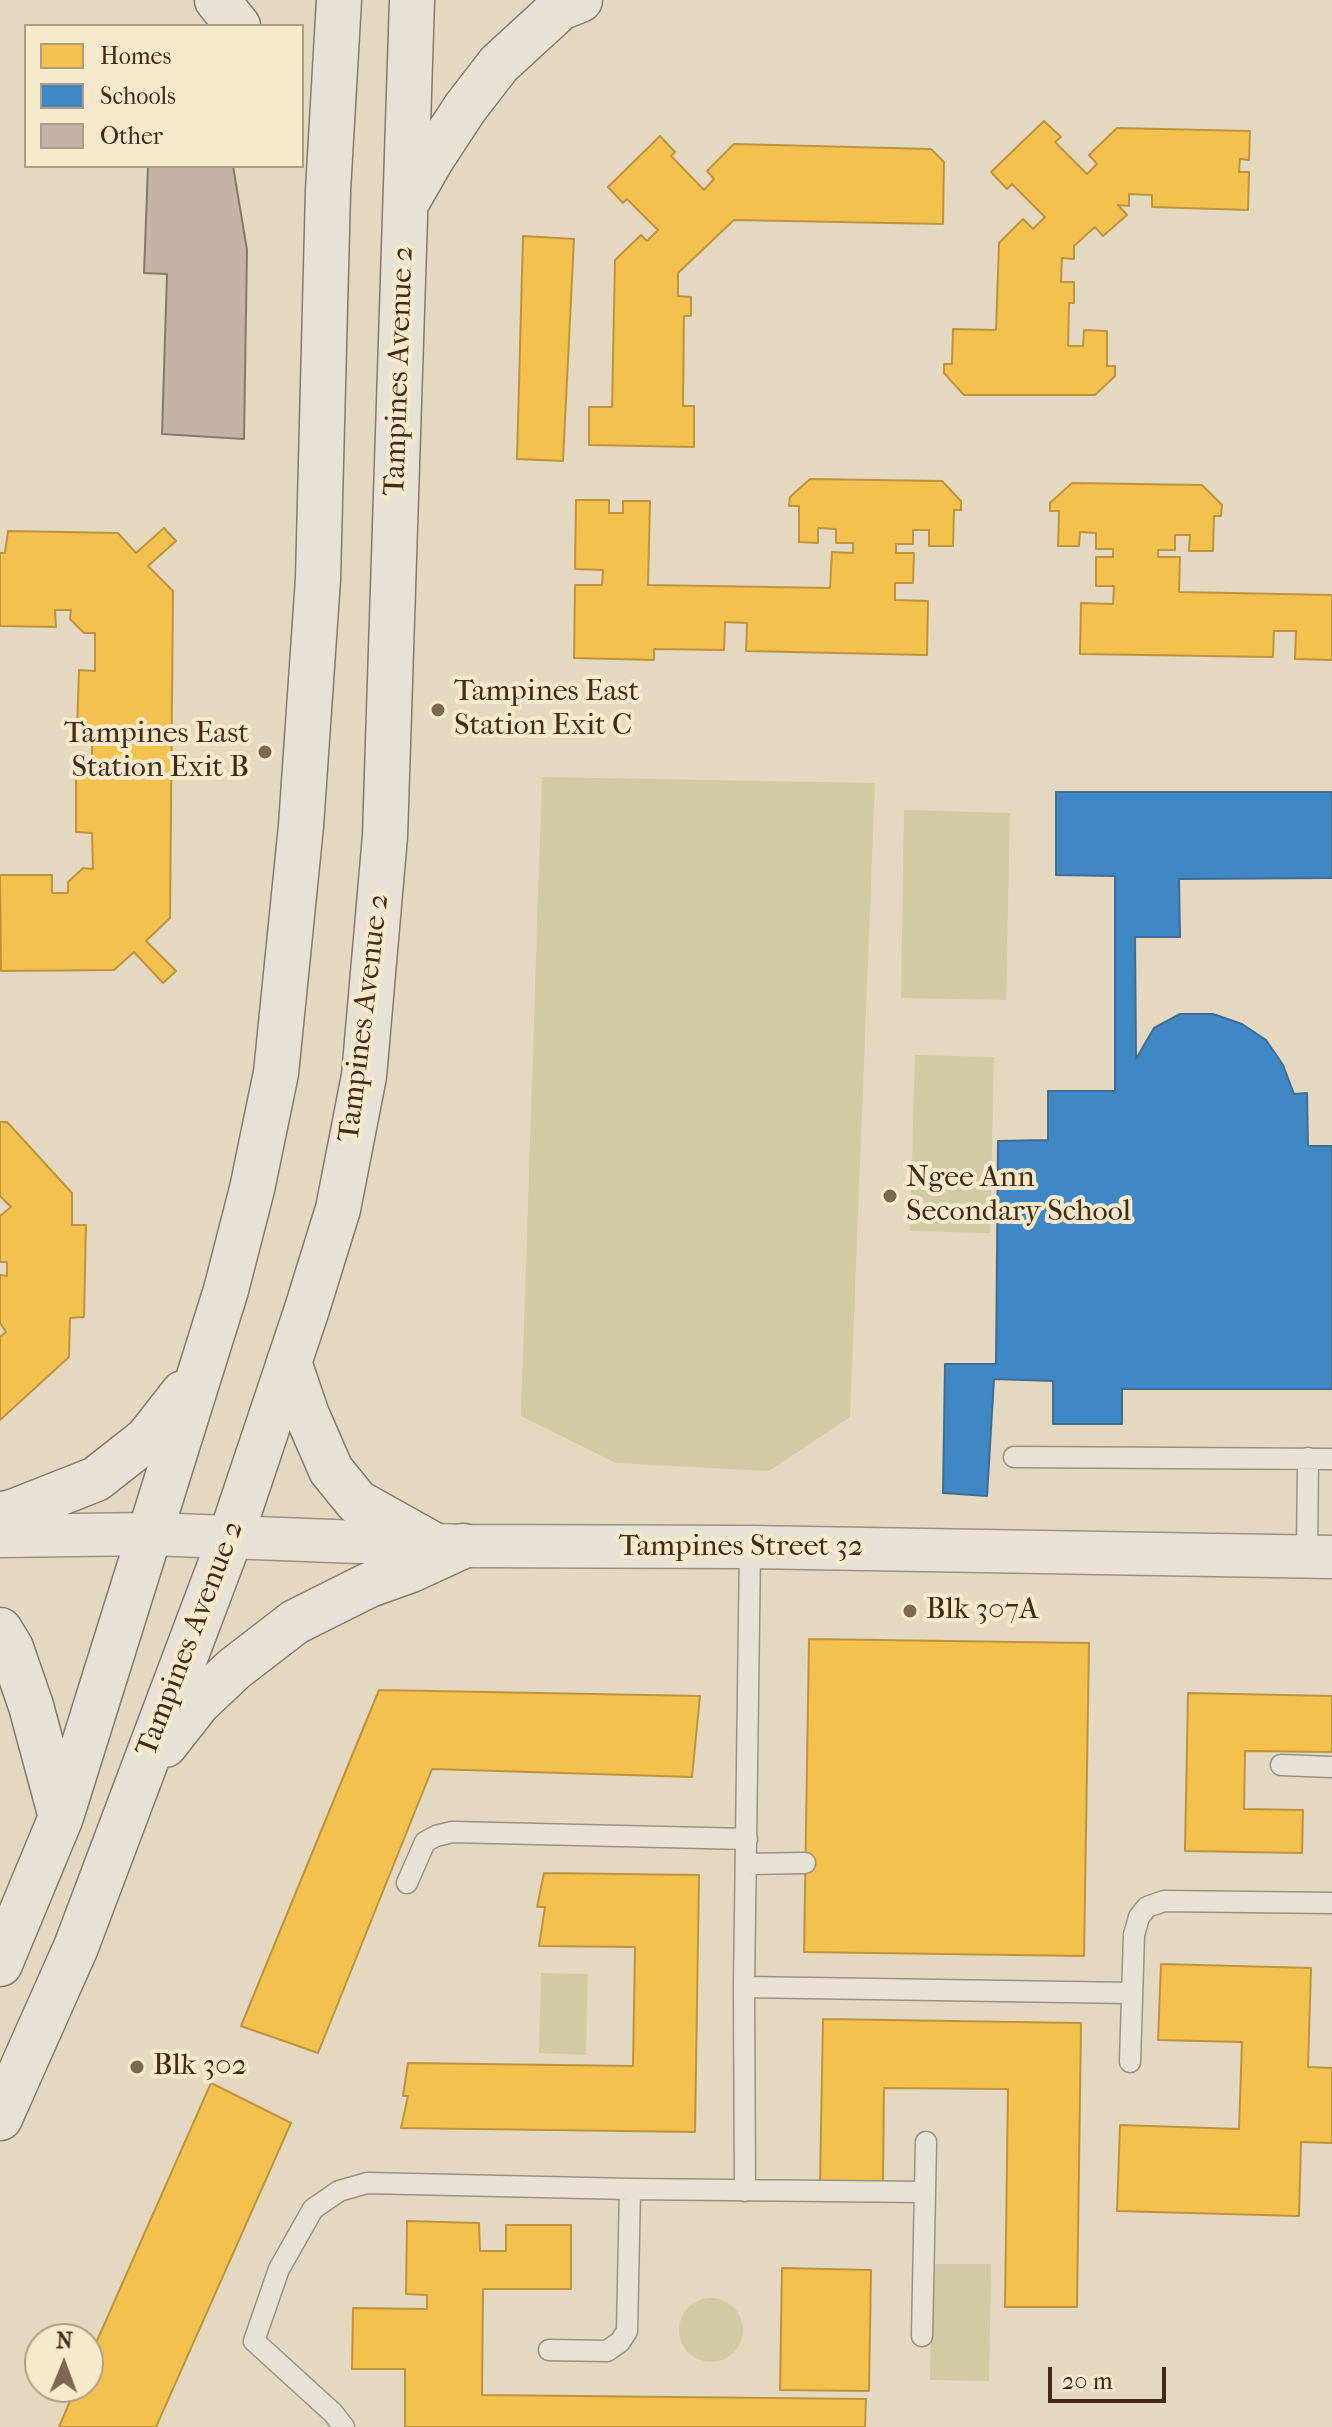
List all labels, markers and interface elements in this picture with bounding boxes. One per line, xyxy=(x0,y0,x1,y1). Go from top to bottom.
legend xyxy=(24,24,304,168)
text: Homes xyxy=(100,42,171,70)
text: Schools xyxy=(100,82,176,110)
text: Other xyxy=(100,122,163,150)
street label: Tampines Avenue 2 xyxy=(378,246,422,496)
place label: Tampines East Station Exit C xyxy=(454,675,639,746)
marker: Tampines East Station Exit C xyxy=(429,701,447,719)
place label: Tampines East Station Exit B xyxy=(64,717,249,788)
marker: Tampines East Station Exit B xyxy=(256,743,274,761)
street label: Tampines Avenue 2 xyxy=(332,892,398,1144)
place label: Ngee Ann Secondary School xyxy=(906,1161,1131,1232)
marker: Ngee Ann Secondary School xyxy=(881,1187,899,1205)
street label: Tampines Avenue 2 xyxy=(129,1516,253,1762)
street label: Tampines Street 32 xyxy=(619,1530,863,1566)
place label: Blk 307A xyxy=(926,1593,1038,1629)
marker: Blk 307A xyxy=(901,1602,919,1620)
place label: Blk 302 xyxy=(153,2049,247,2085)
marker: Blk 302 xyxy=(128,2058,146,2076)
north arrow xyxy=(24,2323,104,2403)
text: N xyxy=(56,2328,73,2354)
scale bar xyxy=(1052,2351,1170,2401)
text: 20 m xyxy=(1062,2367,1113,2395)

